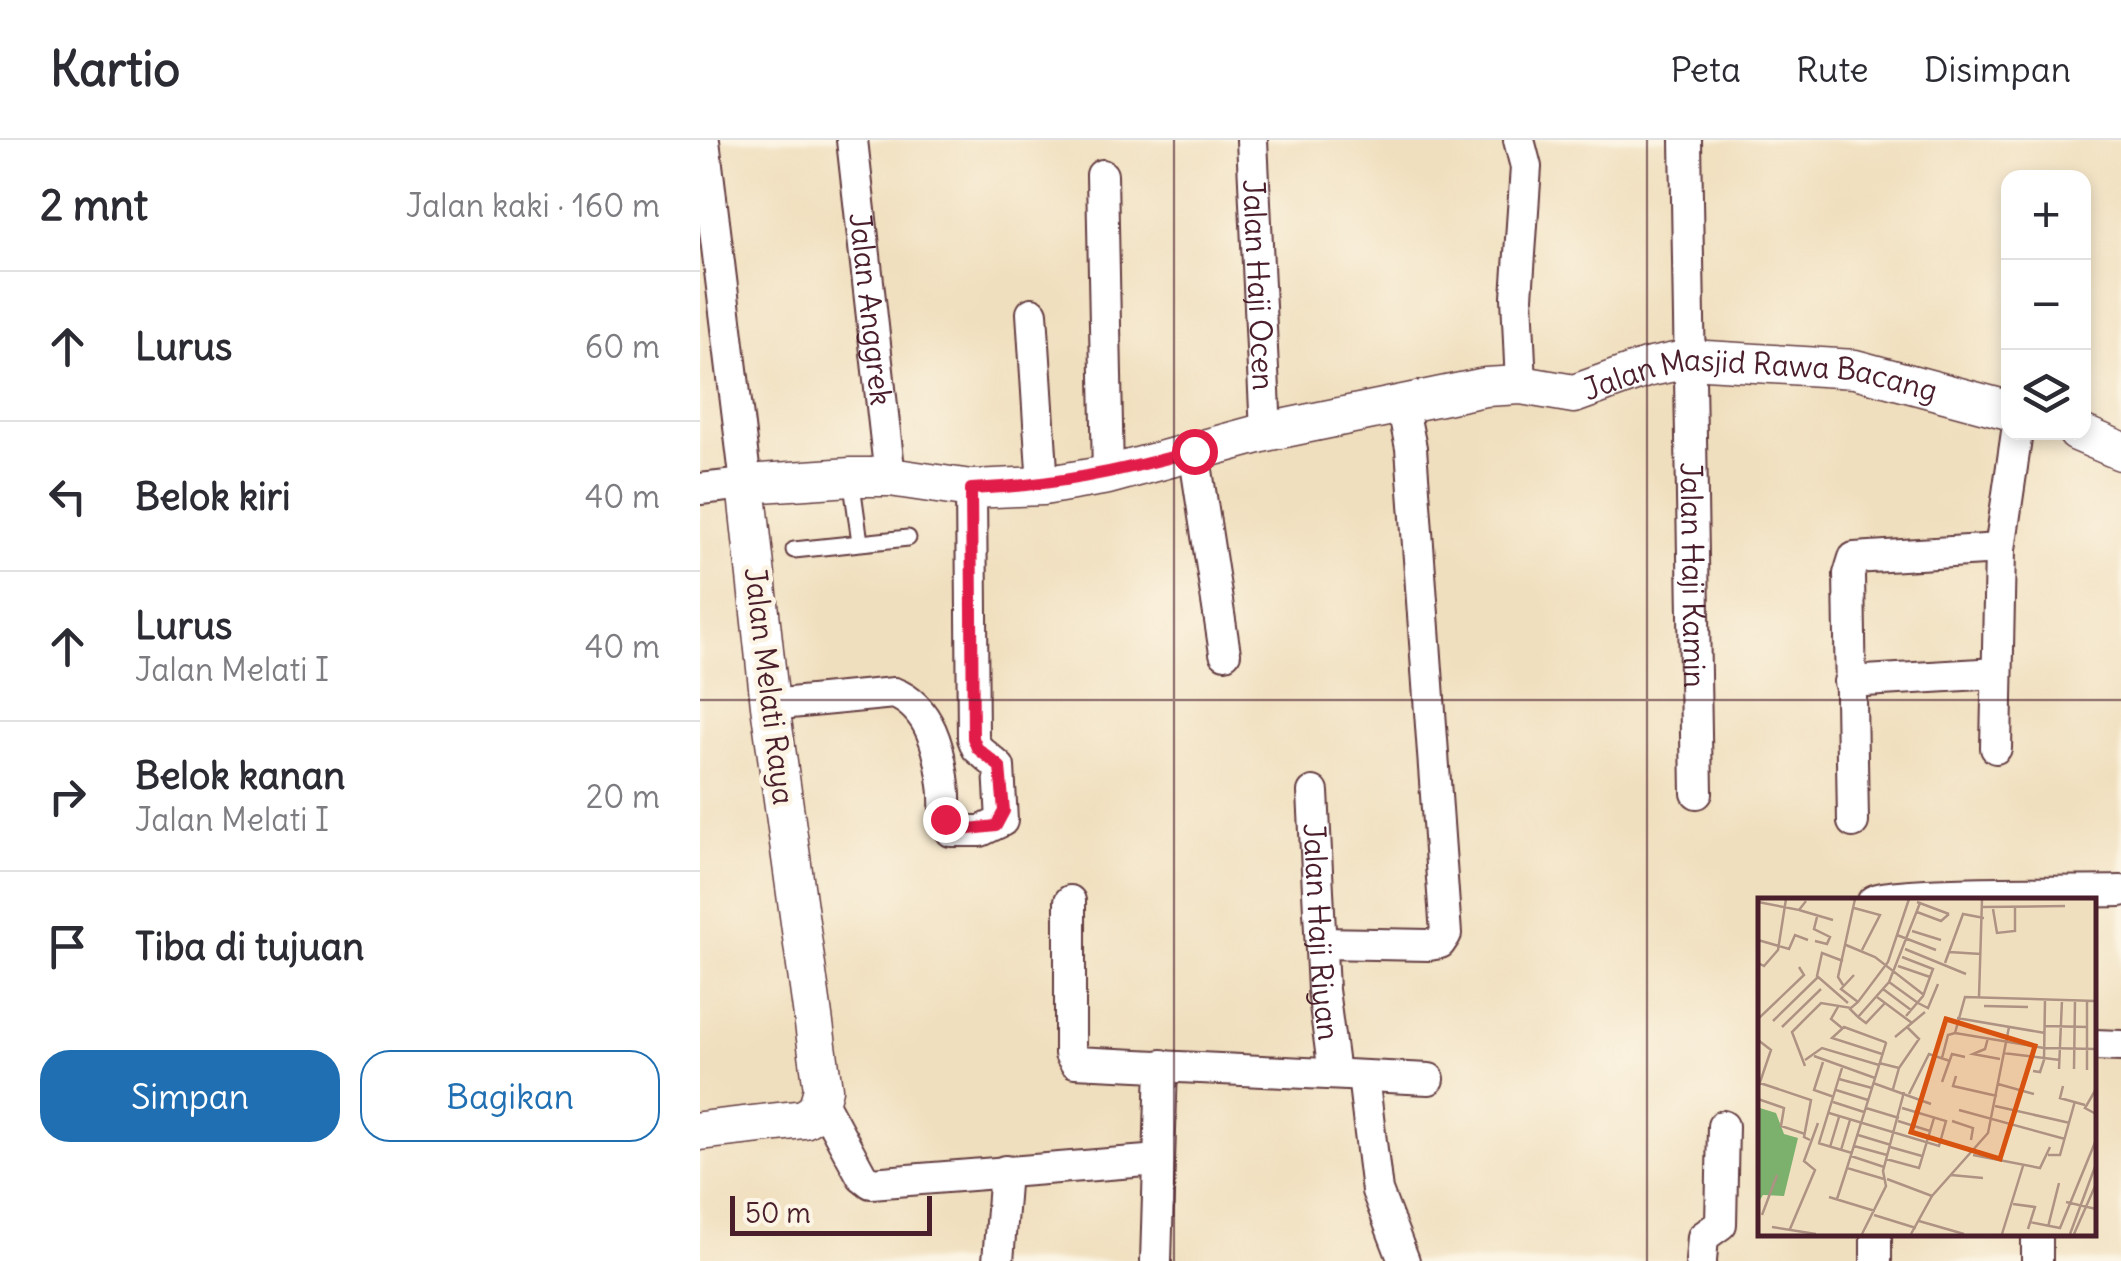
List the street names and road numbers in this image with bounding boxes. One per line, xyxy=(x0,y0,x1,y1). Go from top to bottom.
street label: Jalan Haji Ocen xyxy=(1235,178,1283,391)
street label: Jalan Anggrek xyxy=(841,211,901,407)
street label: Jalan Masjid Rawa Bacang xyxy=(1578,340,1942,409)
street label: Jalan Haji Kamin xyxy=(1672,462,1714,688)
street label: Jalan Melati Raya xyxy=(737,565,803,807)
street label: Jalan Haji Riyan xyxy=(1296,822,1348,1042)

